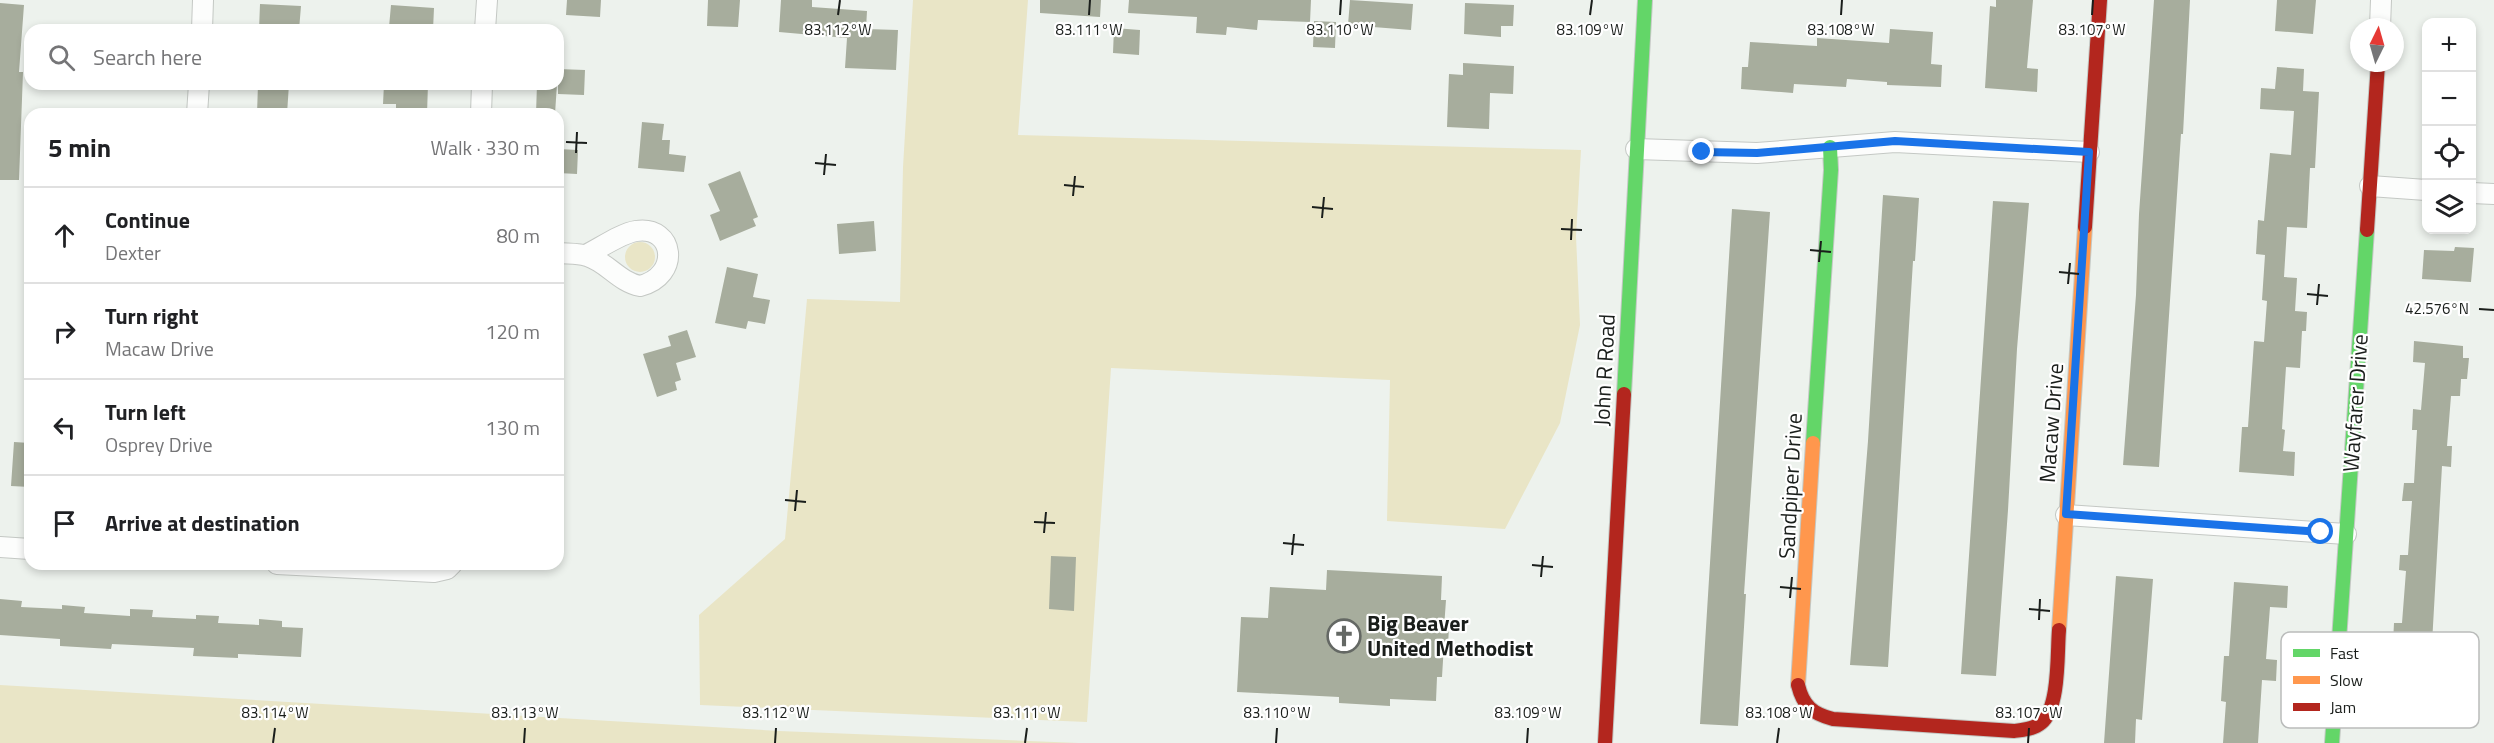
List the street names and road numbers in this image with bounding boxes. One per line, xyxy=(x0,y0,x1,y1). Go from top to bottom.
street label: John R Road xyxy=(1584,313,1624,427)
street label: Wayfarer Drive xyxy=(2333,333,2377,473)
street label: Macaw Drive xyxy=(2030,362,2072,484)
street label: Sandpiper Drive xyxy=(1769,412,1811,560)

